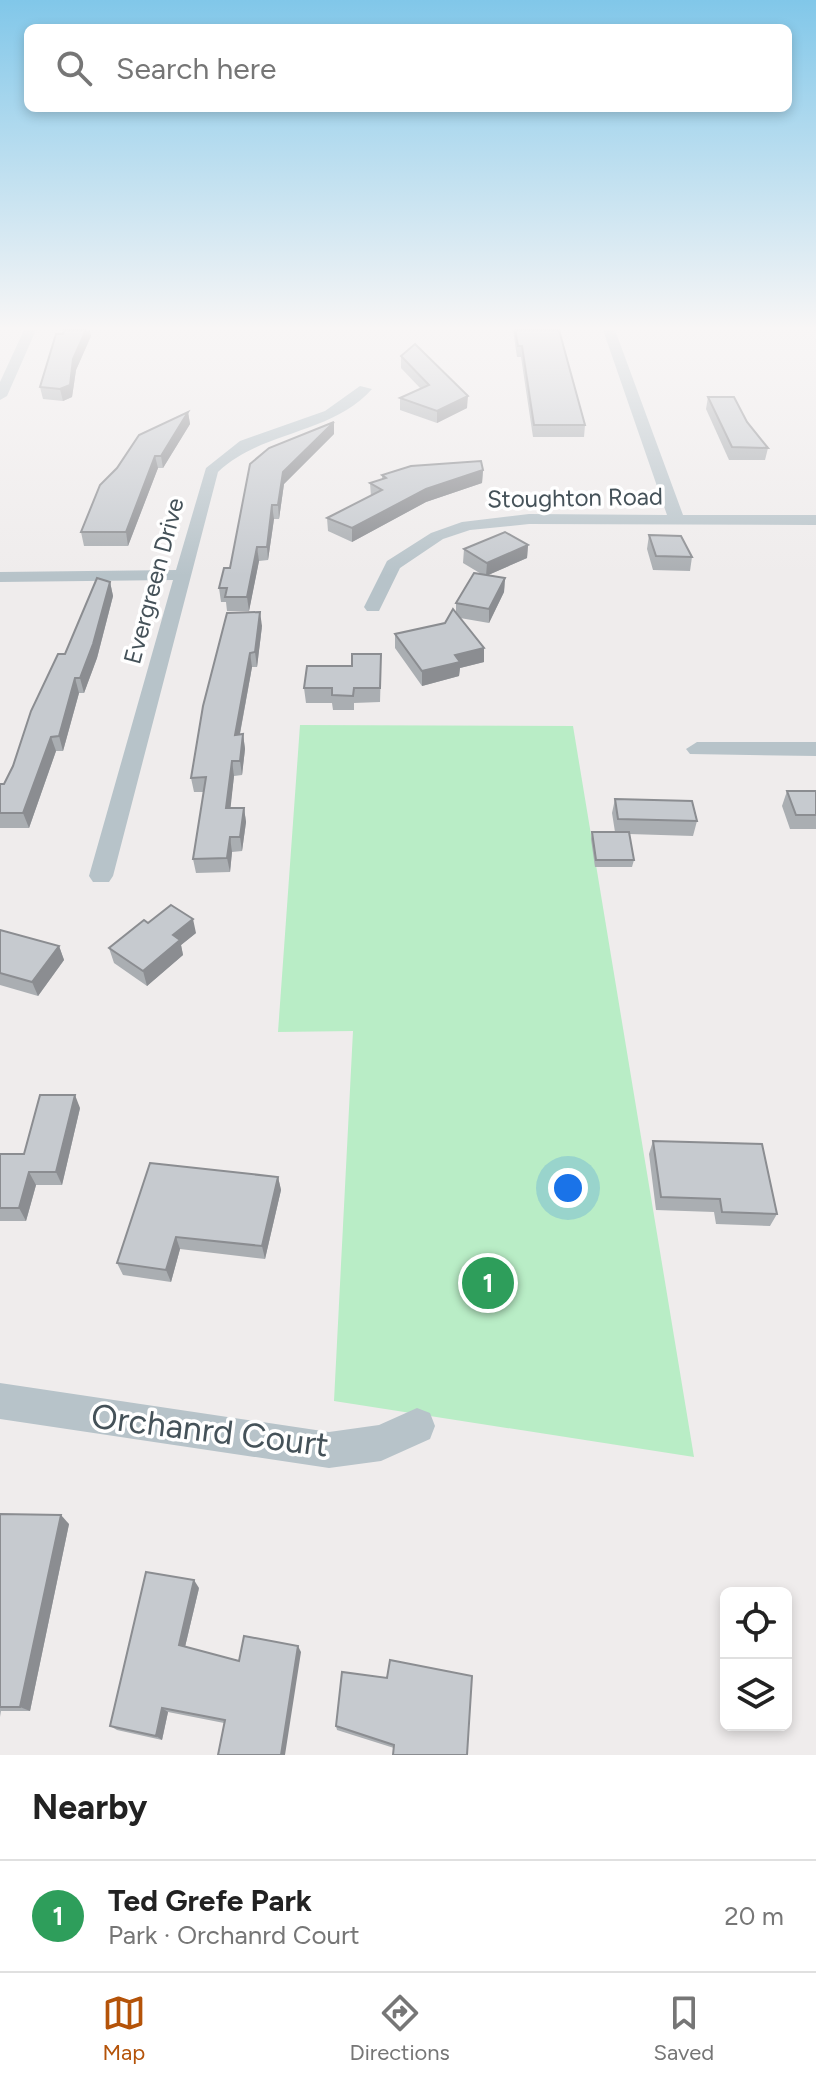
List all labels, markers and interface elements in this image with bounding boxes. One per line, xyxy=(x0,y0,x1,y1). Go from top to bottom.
search box xyxy=(24,24,792,112)
icon: search xyxy=(52,46,96,90)
text: Search here xyxy=(116,50,276,87)
street label: Stoughton Road xyxy=(487,481,663,514)
street label: Evergreen Drive xyxy=(117,495,190,667)
your location xyxy=(548,1168,588,1208)
pin: 1 xyxy=(462,1253,514,1313)
street label: Orchanrd Court xyxy=(89,1396,331,1465)
map controls xyxy=(720,1587,792,1731)
button: locate xyxy=(720,1587,792,1659)
button: layers xyxy=(720,1659,792,1731)
text: Nearby xyxy=(32,1787,147,1828)
text: Ted Grefe Park xyxy=(108,1882,312,1919)
text: 1 xyxy=(53,1900,63,1932)
text: 20 m xyxy=(724,1900,784,1932)
text: Park · Orchanrd Court xyxy=(108,1919,360,1951)
tab: Map xyxy=(102,1991,146,2066)
tab: Directions xyxy=(350,1991,450,2066)
tab: Saved xyxy=(653,1991,714,2066)

